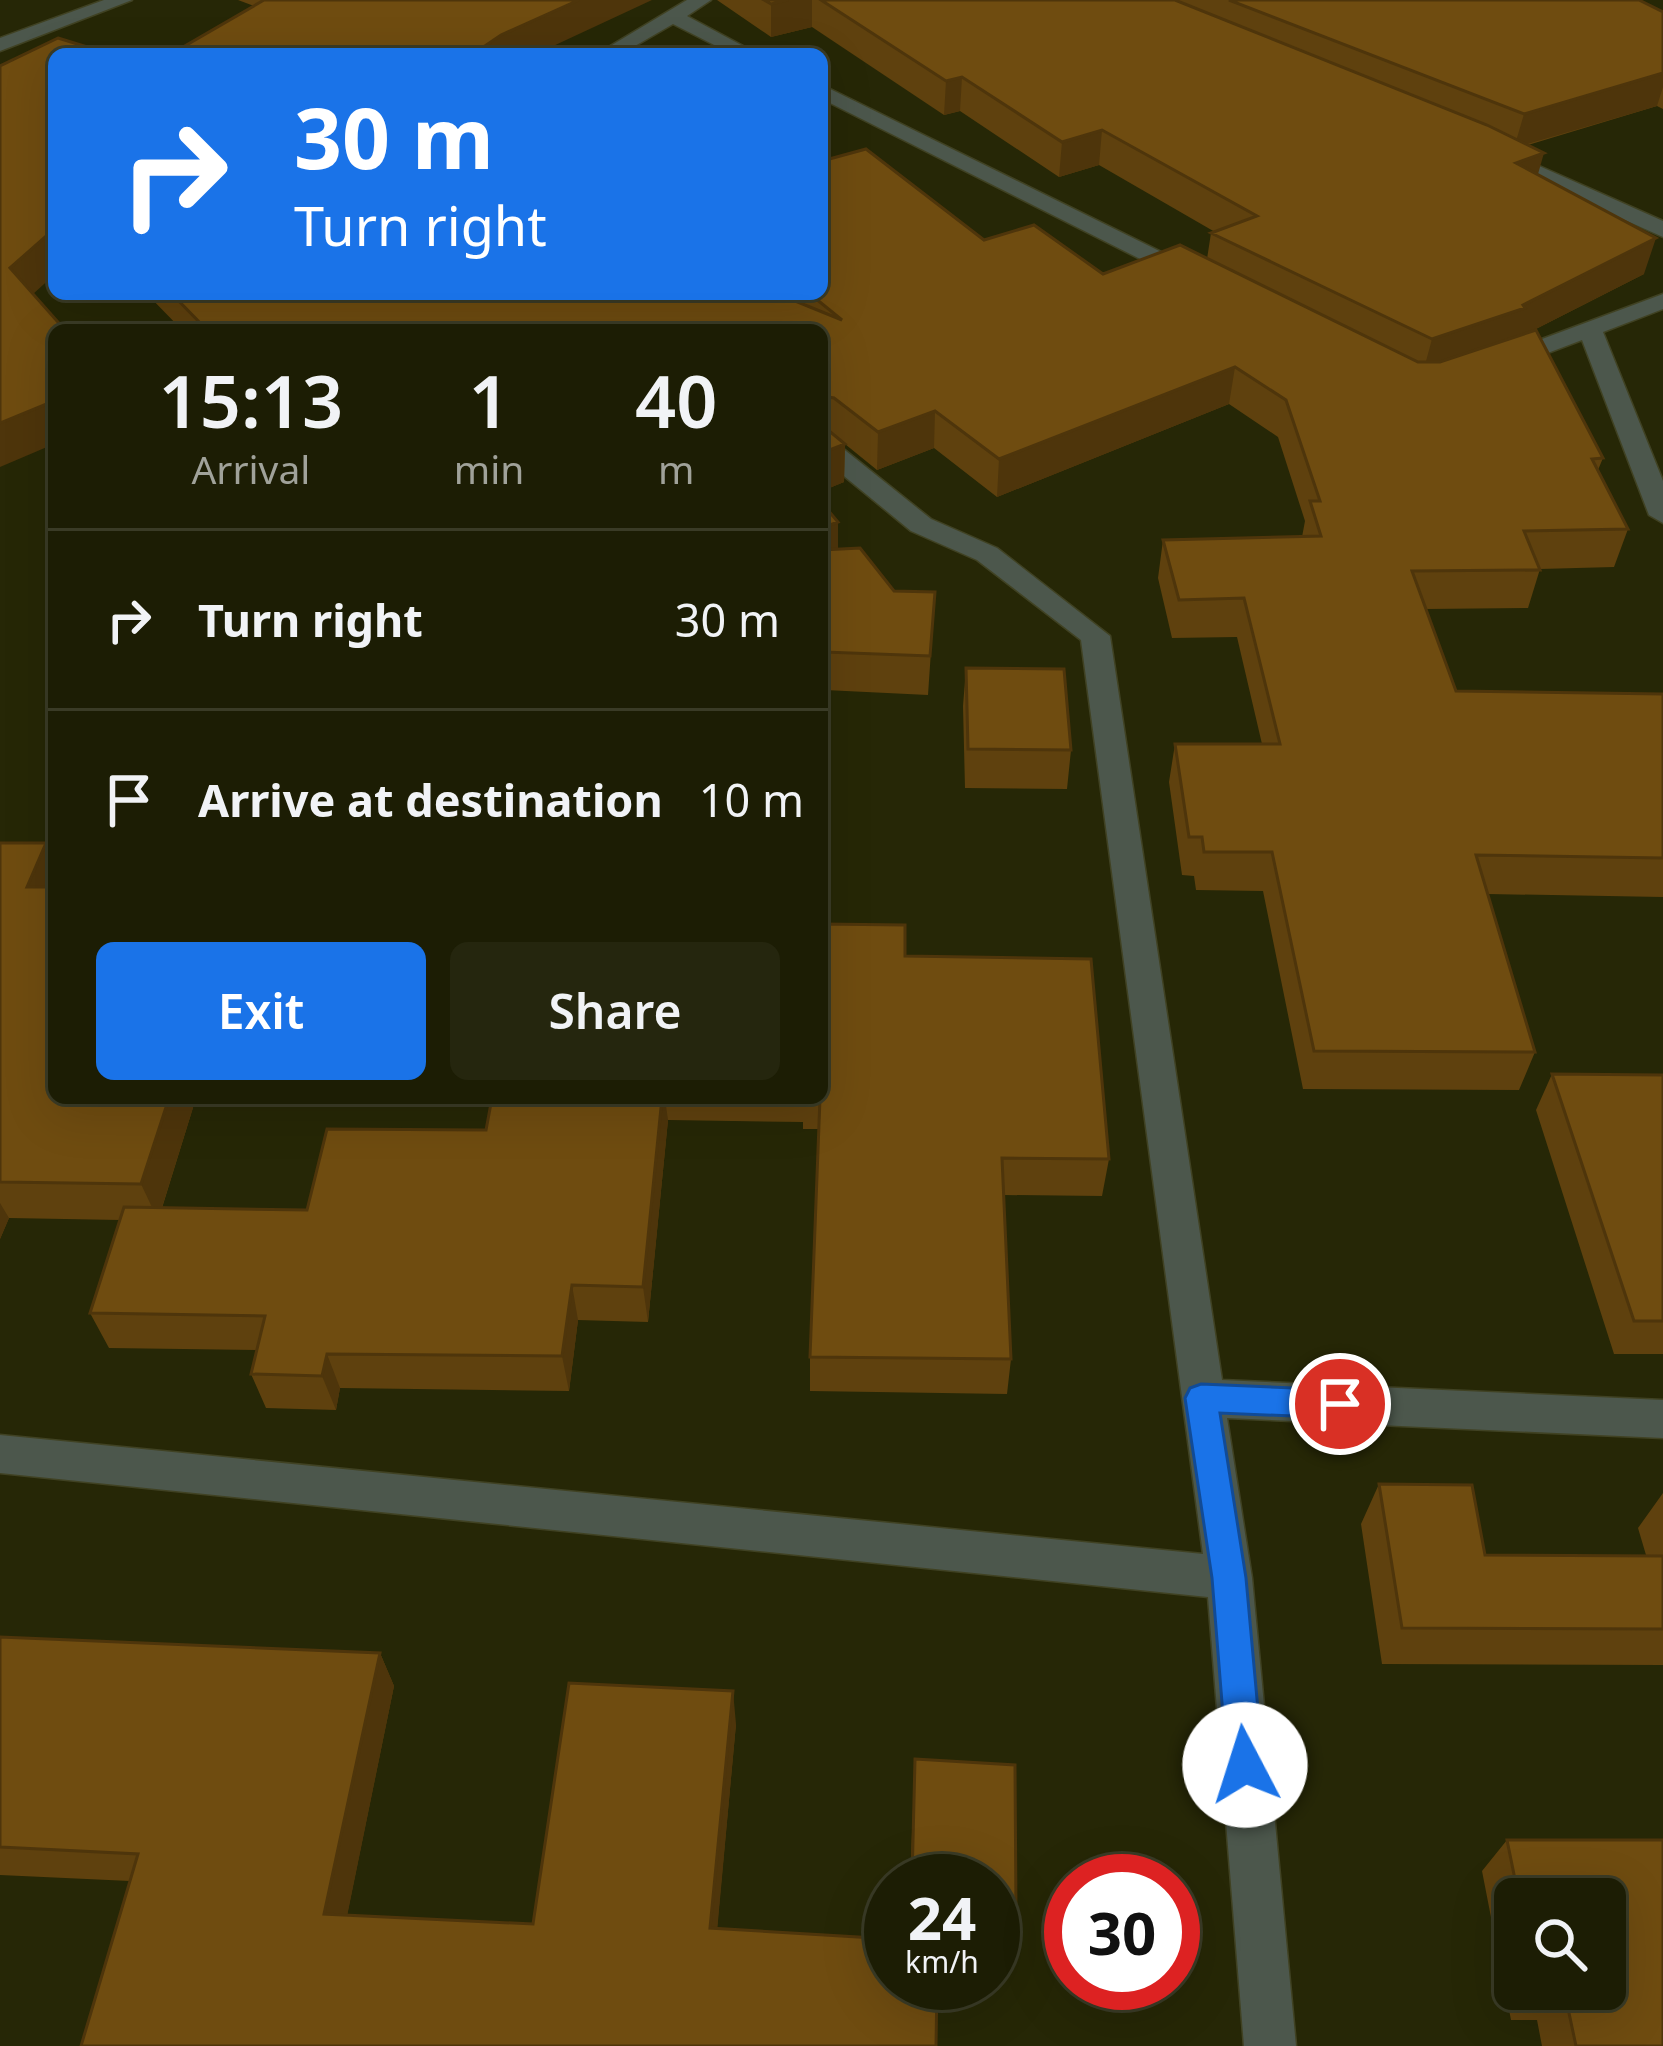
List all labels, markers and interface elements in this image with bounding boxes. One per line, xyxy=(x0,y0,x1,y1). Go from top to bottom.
text: 30 m xyxy=(294,79,494,194)
icon: right xyxy=(96,96,252,252)
text: Turn right xyxy=(294,188,547,262)
text: 15:13 xyxy=(159,351,343,449)
text: 1 xyxy=(469,351,510,449)
text: 40 xyxy=(635,351,717,449)
text: Arrival xyxy=(191,442,310,495)
text: min xyxy=(454,442,524,495)
text: m xyxy=(658,442,694,495)
icon: right xyxy=(96,587,162,653)
text: Turn right xyxy=(198,589,423,650)
text: 30 m xyxy=(675,589,780,650)
icon: arrive xyxy=(96,767,162,833)
text: Arrive at destination xyxy=(198,769,663,830)
text: 10 m xyxy=(699,769,804,830)
button: Exit xyxy=(96,942,426,1080)
button: Share xyxy=(450,942,780,1080)
pin xyxy=(1289,1353,1391,1455)
icon: arrive xyxy=(1307,1371,1373,1437)
position arrow xyxy=(1182,1702,1308,1828)
speed limit sign: 30 xyxy=(1044,1854,1200,2010)
text: 24 xyxy=(908,1876,976,1958)
map controls xyxy=(1494,1878,1626,2010)
button: search xyxy=(1494,1878,1626,2010)
text: km/h xyxy=(905,1941,979,1982)

